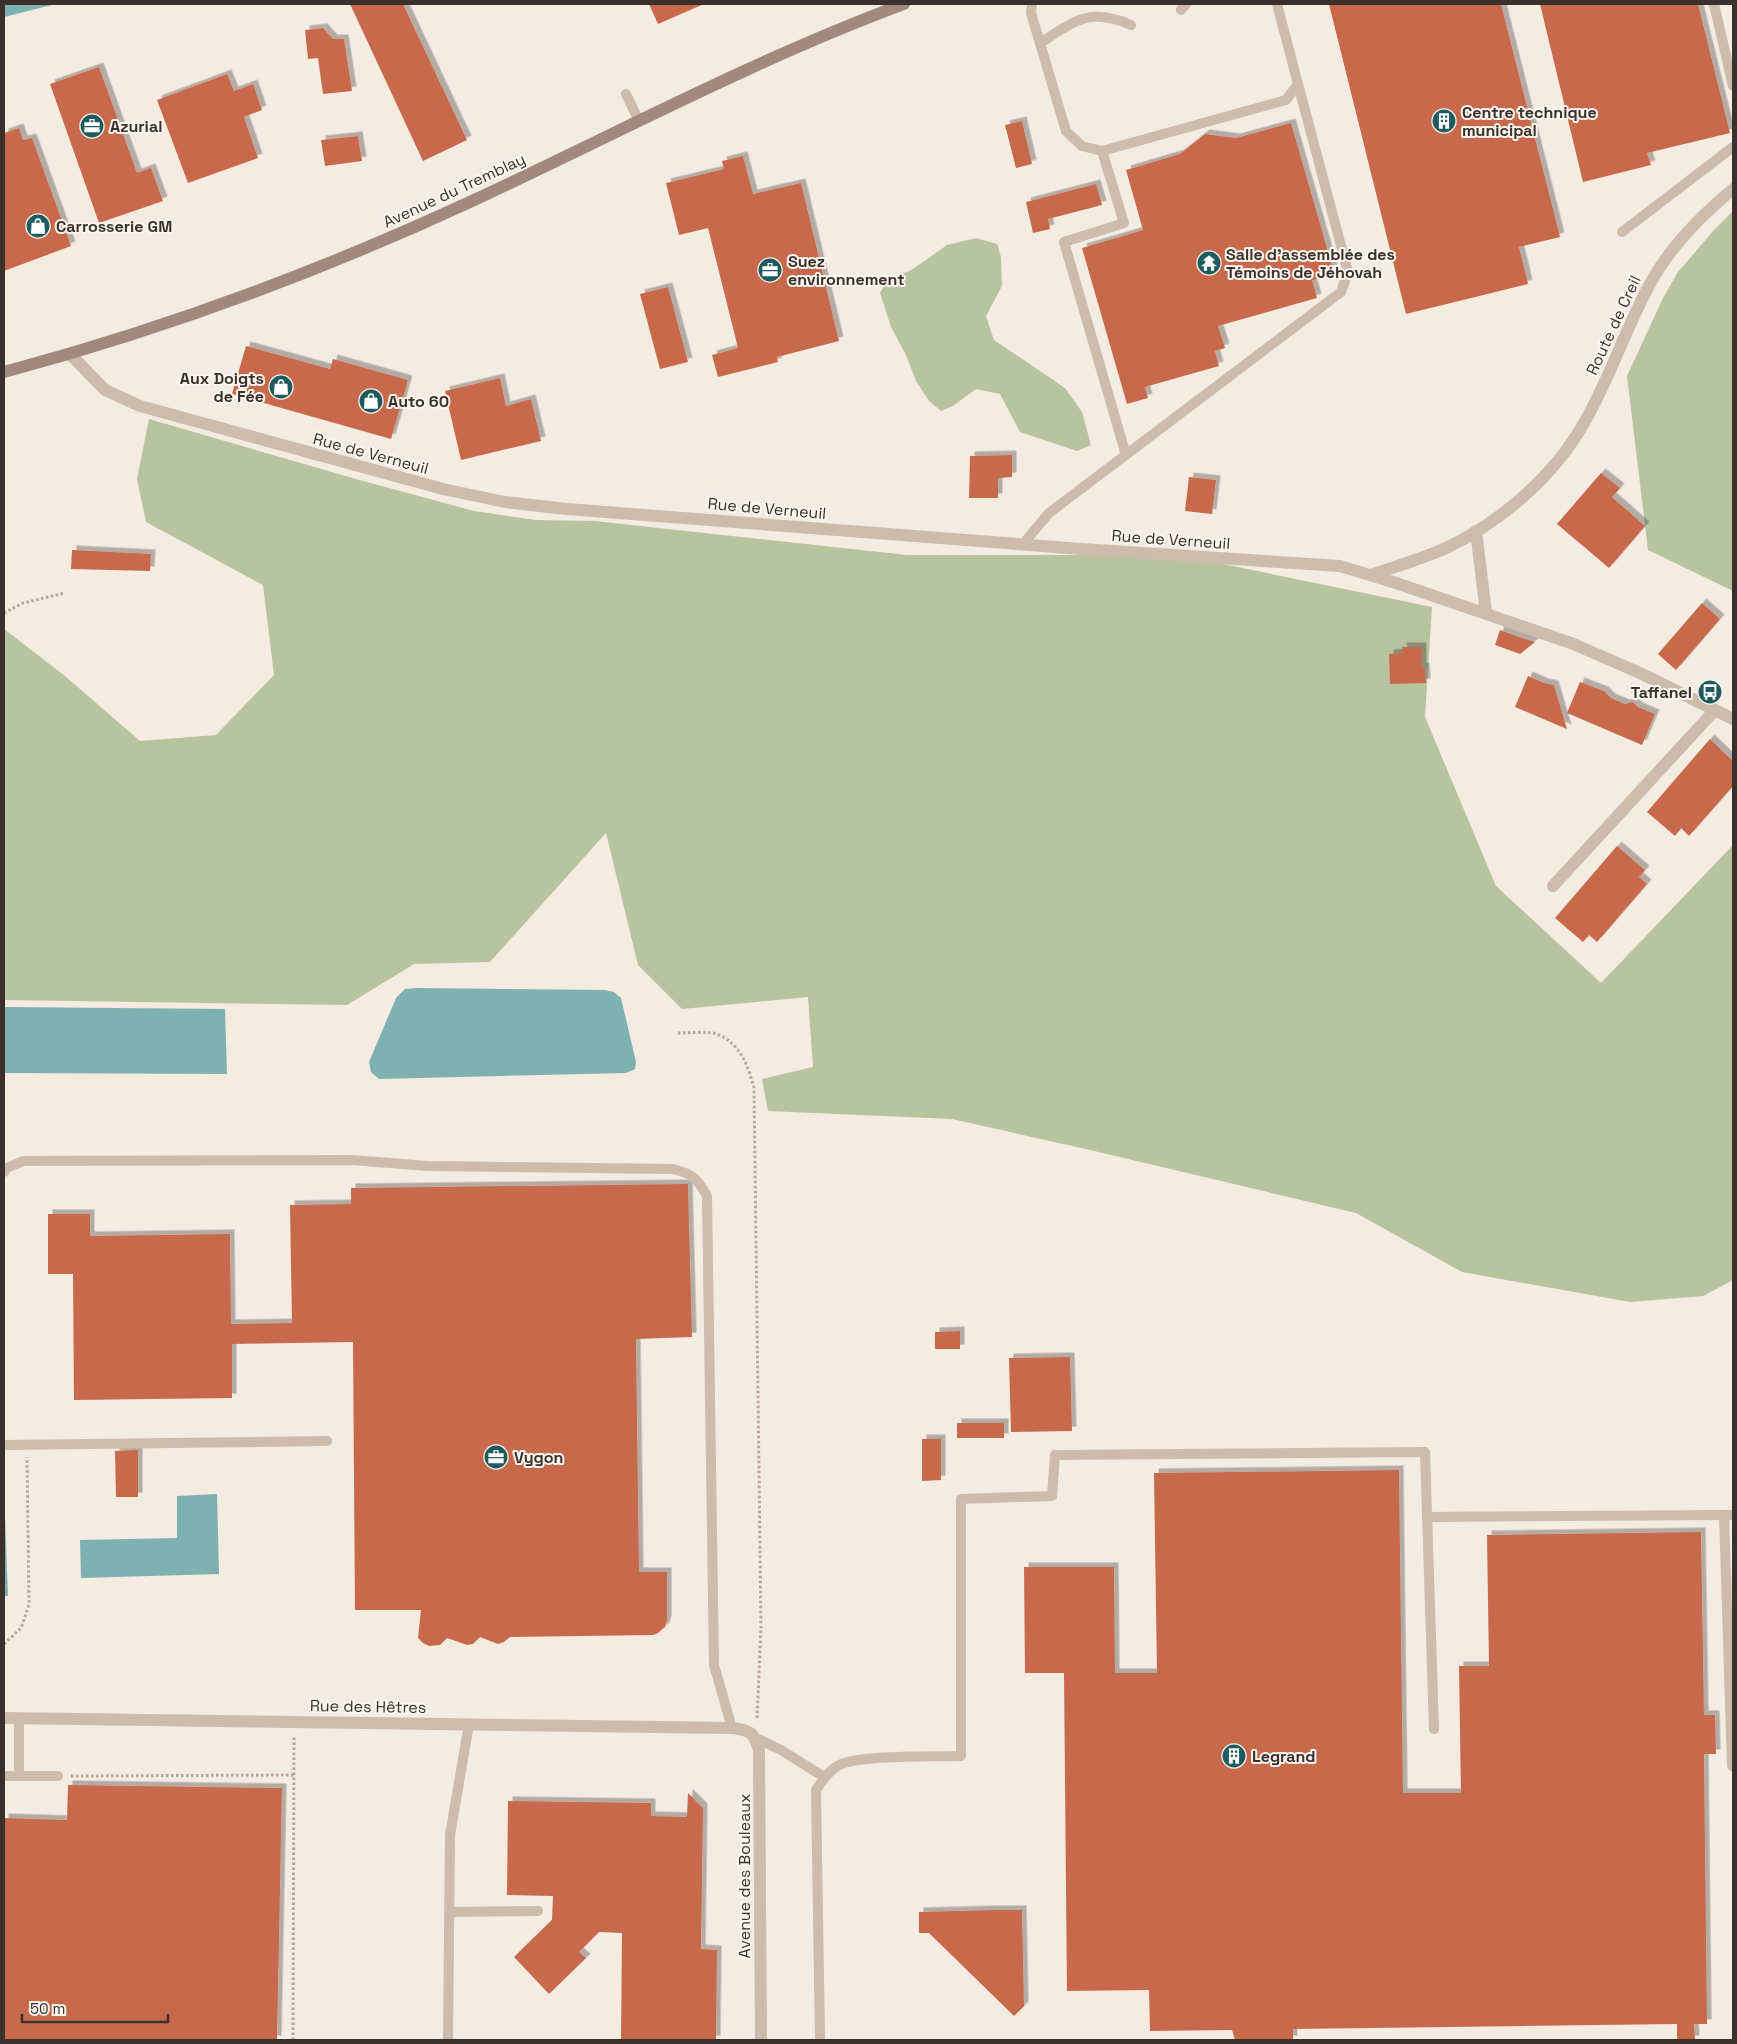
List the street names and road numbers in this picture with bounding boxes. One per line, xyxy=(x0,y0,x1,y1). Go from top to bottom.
street label: Avenue du Tremblay xyxy=(380,148,529,233)
street label: Route de Creil xyxy=(1581,272,1646,378)
street label: Rue de Verneuil xyxy=(311,428,431,479)
street label: Rue de Verneuil xyxy=(707,493,827,524)
street label: Rue de Verneuil xyxy=(1111,525,1231,554)
street label: Rue des Hêtres xyxy=(310,1695,426,1718)
street label: Avenue des Bouleaux xyxy=(734,1794,755,1958)

